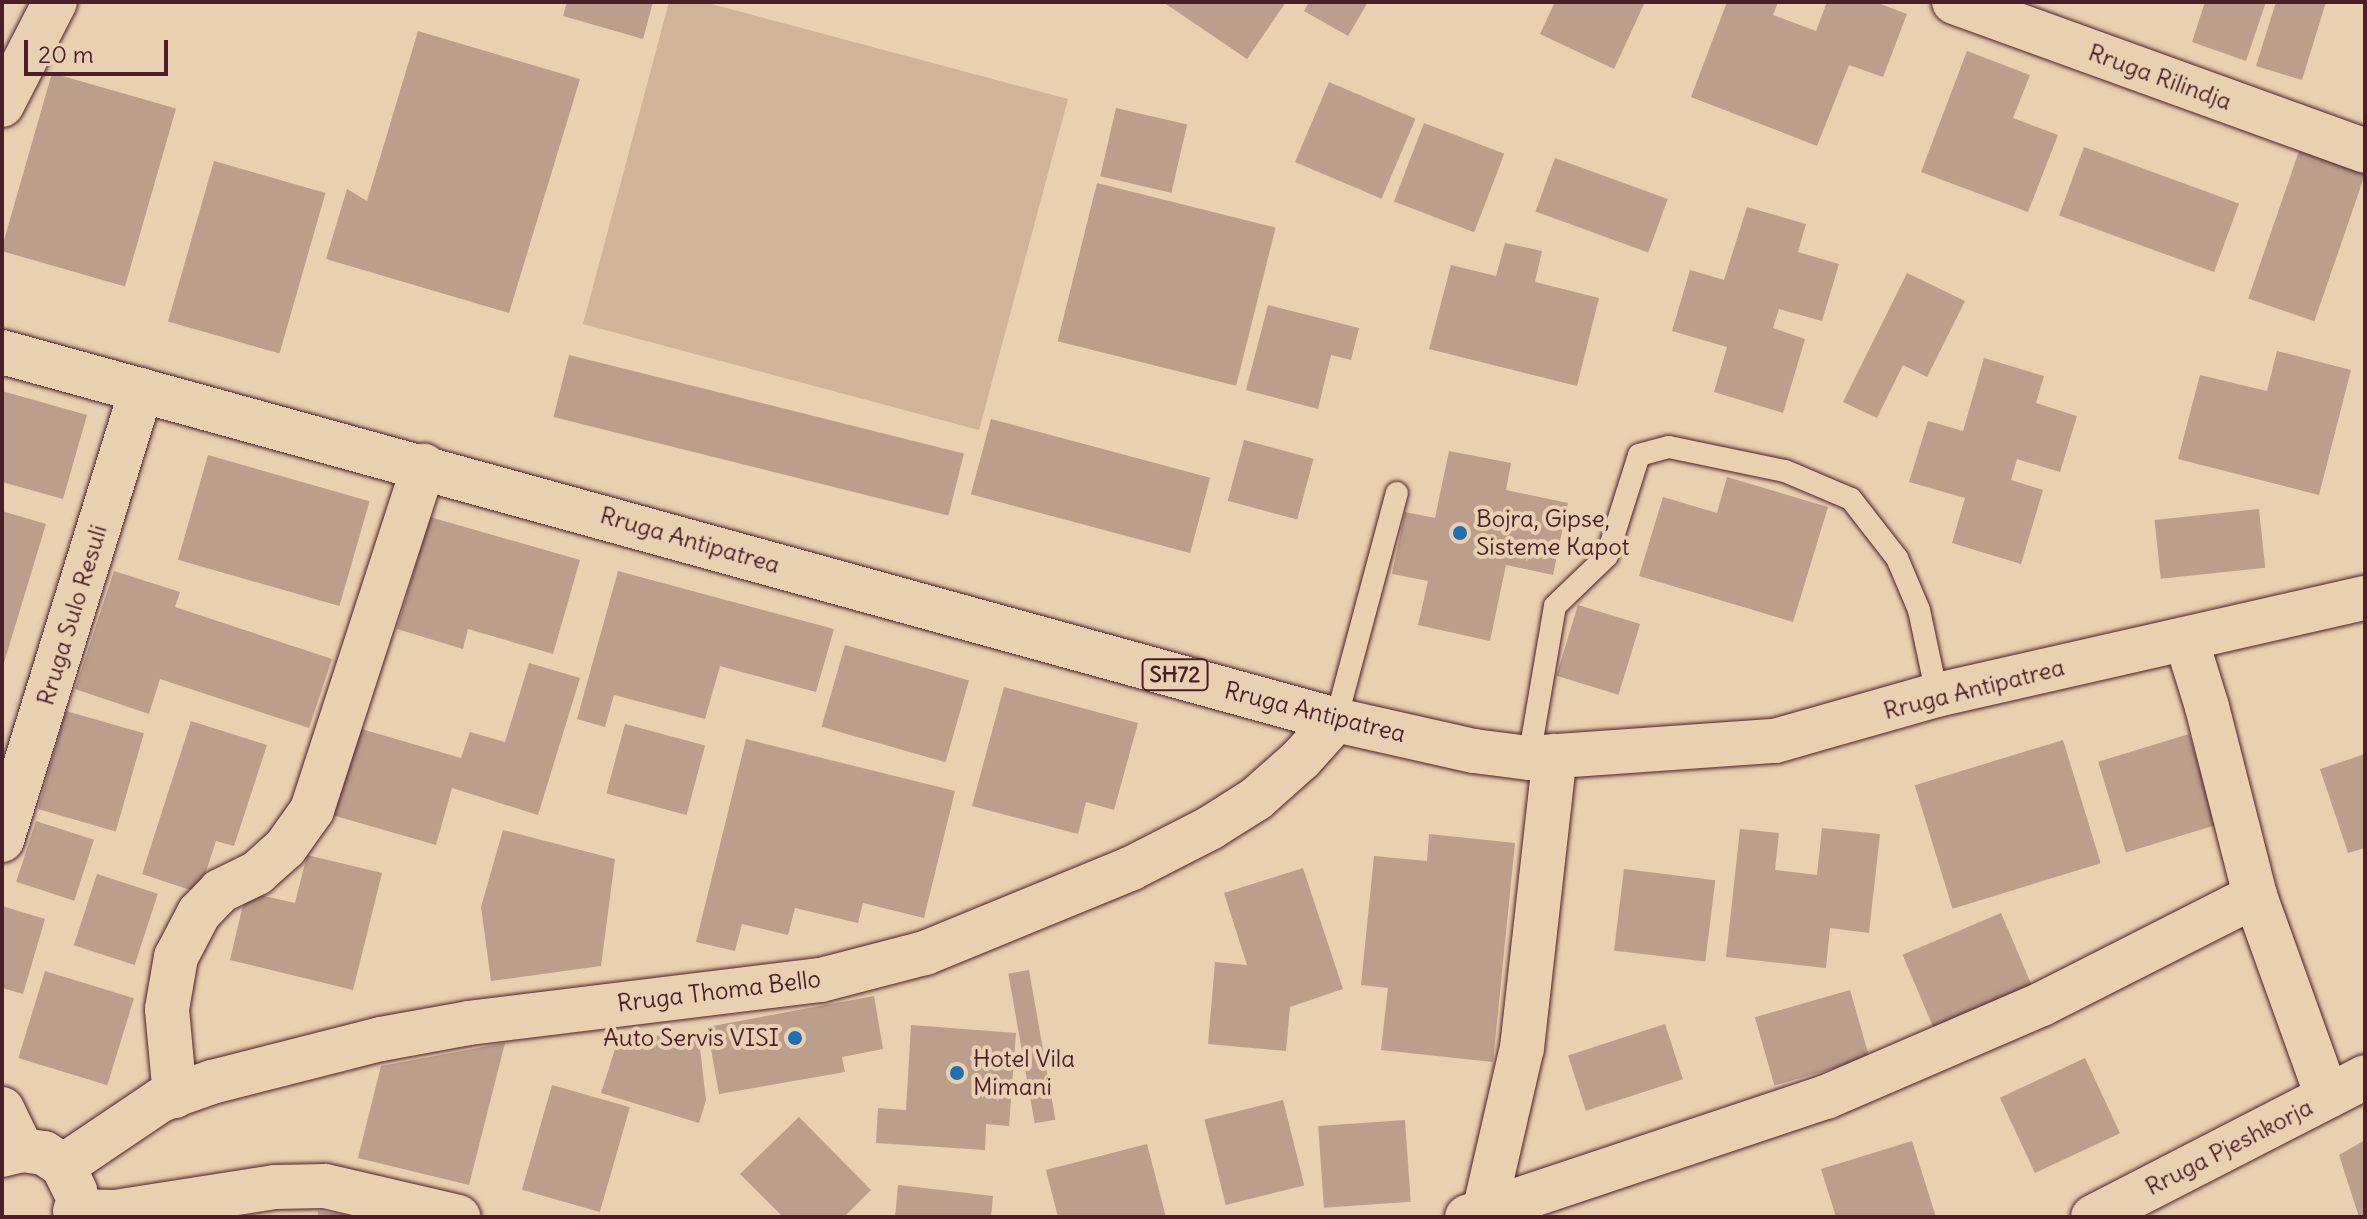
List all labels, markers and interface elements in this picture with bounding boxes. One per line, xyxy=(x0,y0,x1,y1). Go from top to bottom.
scale bar xyxy=(28,24,172,74)
street label: Rruga Rilindja xyxy=(2084,38,2236,116)
text: 20 m xyxy=(38,39,94,69)
street label: Rruga Antipatrea xyxy=(597,501,783,579)
place label: Bojra, Gipse, Sisteme Kapot xyxy=(1476,505,1630,561)
street label: Rruga Sulo Resuli xyxy=(31,521,113,709)
marker: Bojra, Gipse, Sisteme Kapot xyxy=(1451,524,1469,542)
street label: Rruga Antipatrea xyxy=(1881,653,2067,725)
road number: SH72 xyxy=(1141,657,1209,693)
street label: Rruga Antipatrea xyxy=(1222,676,1408,748)
street label: Rruga Thoma Bello xyxy=(615,964,823,1018)
place label: Auto Servis VISI xyxy=(603,1024,779,1052)
marker: Auto Servis VISI xyxy=(786,1029,804,1047)
place label: Hotel Vila Mimani xyxy=(973,1045,1075,1101)
marker: Hotel Vila Mimani xyxy=(948,1064,966,1082)
street label: Rruga Pjeshkorja xyxy=(2141,1092,2317,1202)

